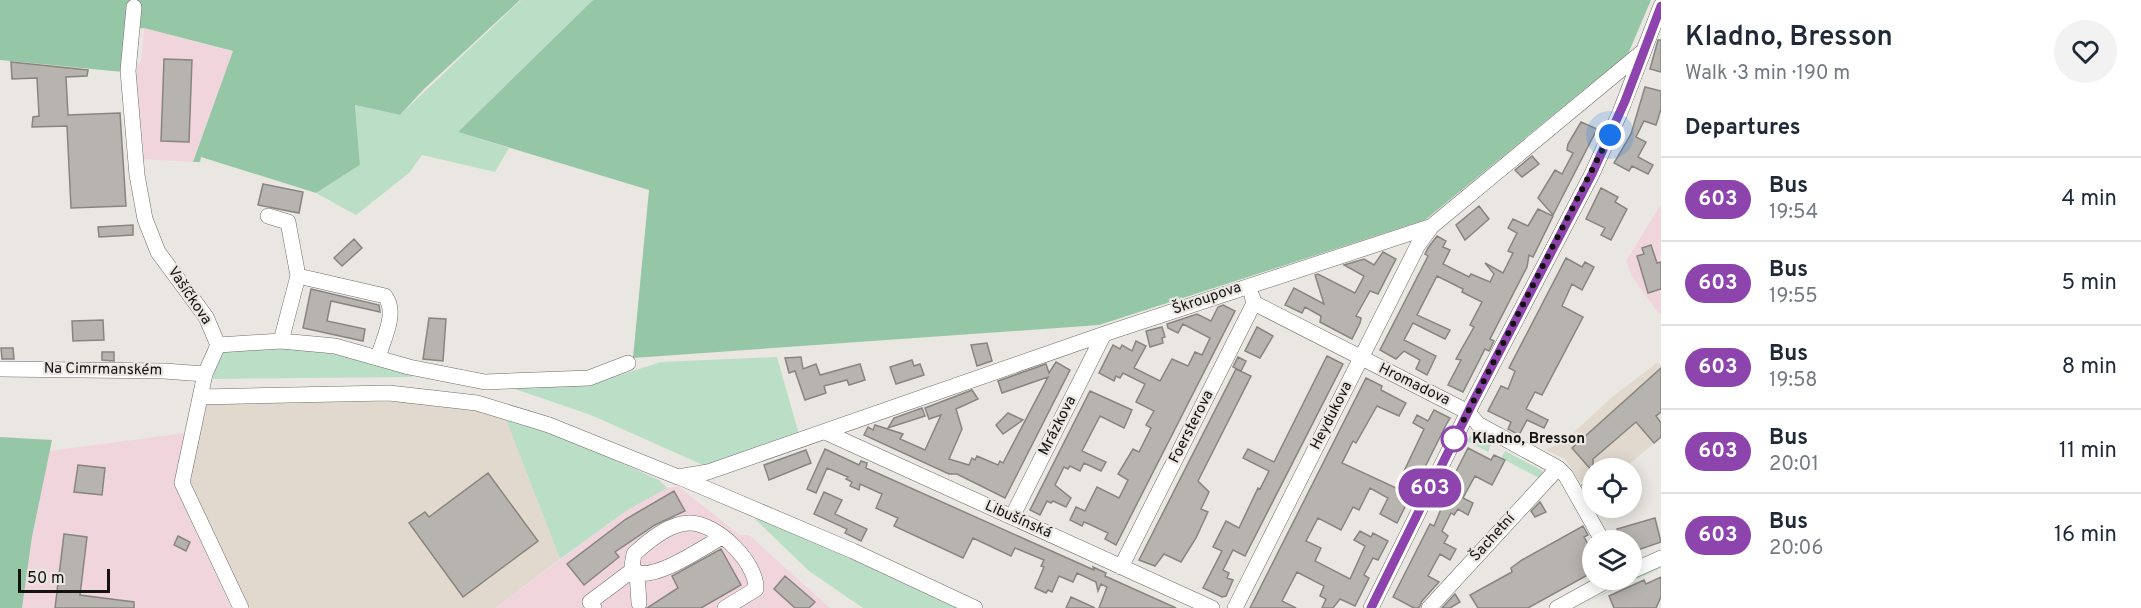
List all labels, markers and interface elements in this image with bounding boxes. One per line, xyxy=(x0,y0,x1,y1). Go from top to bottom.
text: Kladno, Bresson xyxy=(1685,20,1893,56)
button: heart xyxy=(2054,20,2117,83)
text: Walk · 3 min · 190 m xyxy=(1685,61,1850,87)
text: Departures xyxy=(1685,115,1801,142)
your location xyxy=(1595,120,1625,150)
text: Bus xyxy=(1769,173,1808,200)
text: 603 xyxy=(1698,186,1738,213)
text: 4 min xyxy=(2062,186,2117,213)
text: 19:54 xyxy=(1769,200,1818,226)
text: Bus xyxy=(1769,257,1808,284)
street label: Vašíčkova xyxy=(163,263,215,329)
text: 603 xyxy=(1698,270,1738,297)
text: 5 min xyxy=(2062,270,2117,297)
street label: Škroupova xyxy=(1169,276,1244,320)
text: 19:55 xyxy=(1769,284,1818,310)
text: Bus xyxy=(1769,341,1808,368)
text: 603 xyxy=(1698,354,1738,381)
text: 8 min xyxy=(2062,354,2117,381)
street label: Na Cimrmanském xyxy=(44,359,162,381)
street label: Hromadova xyxy=(1375,360,1453,410)
text: 19:58 xyxy=(1769,368,1818,394)
street label: Heydukova xyxy=(1307,379,1357,453)
street label: Foersterova xyxy=(1166,387,1218,467)
street label: Mrázkova xyxy=(1035,393,1081,459)
text: Bus xyxy=(1769,425,1808,452)
marker: Kladno, Bresson xyxy=(1441,426,1467,452)
place label: Kladno, Bresson xyxy=(1472,430,1585,449)
text: 603 xyxy=(1698,438,1738,465)
text: 11 min xyxy=(2059,438,2117,465)
text: 20:01 xyxy=(1769,452,1819,478)
map controls xyxy=(1582,458,1642,590)
button: locate xyxy=(1582,458,1642,518)
line badge: 603 xyxy=(1396,468,1464,508)
text: 603 xyxy=(1410,475,1450,502)
street label: Libušínská xyxy=(982,497,1055,543)
street label: Šachetní xyxy=(1465,508,1520,566)
text: Bus xyxy=(1769,509,1808,536)
text: 603 xyxy=(1698,522,1738,549)
text: 16 min xyxy=(2054,522,2117,549)
button: layers xyxy=(1582,530,1642,590)
text: 20:06 xyxy=(1769,536,1823,562)
scale bar xyxy=(18,566,110,594)
text: 50 m xyxy=(27,569,65,589)

